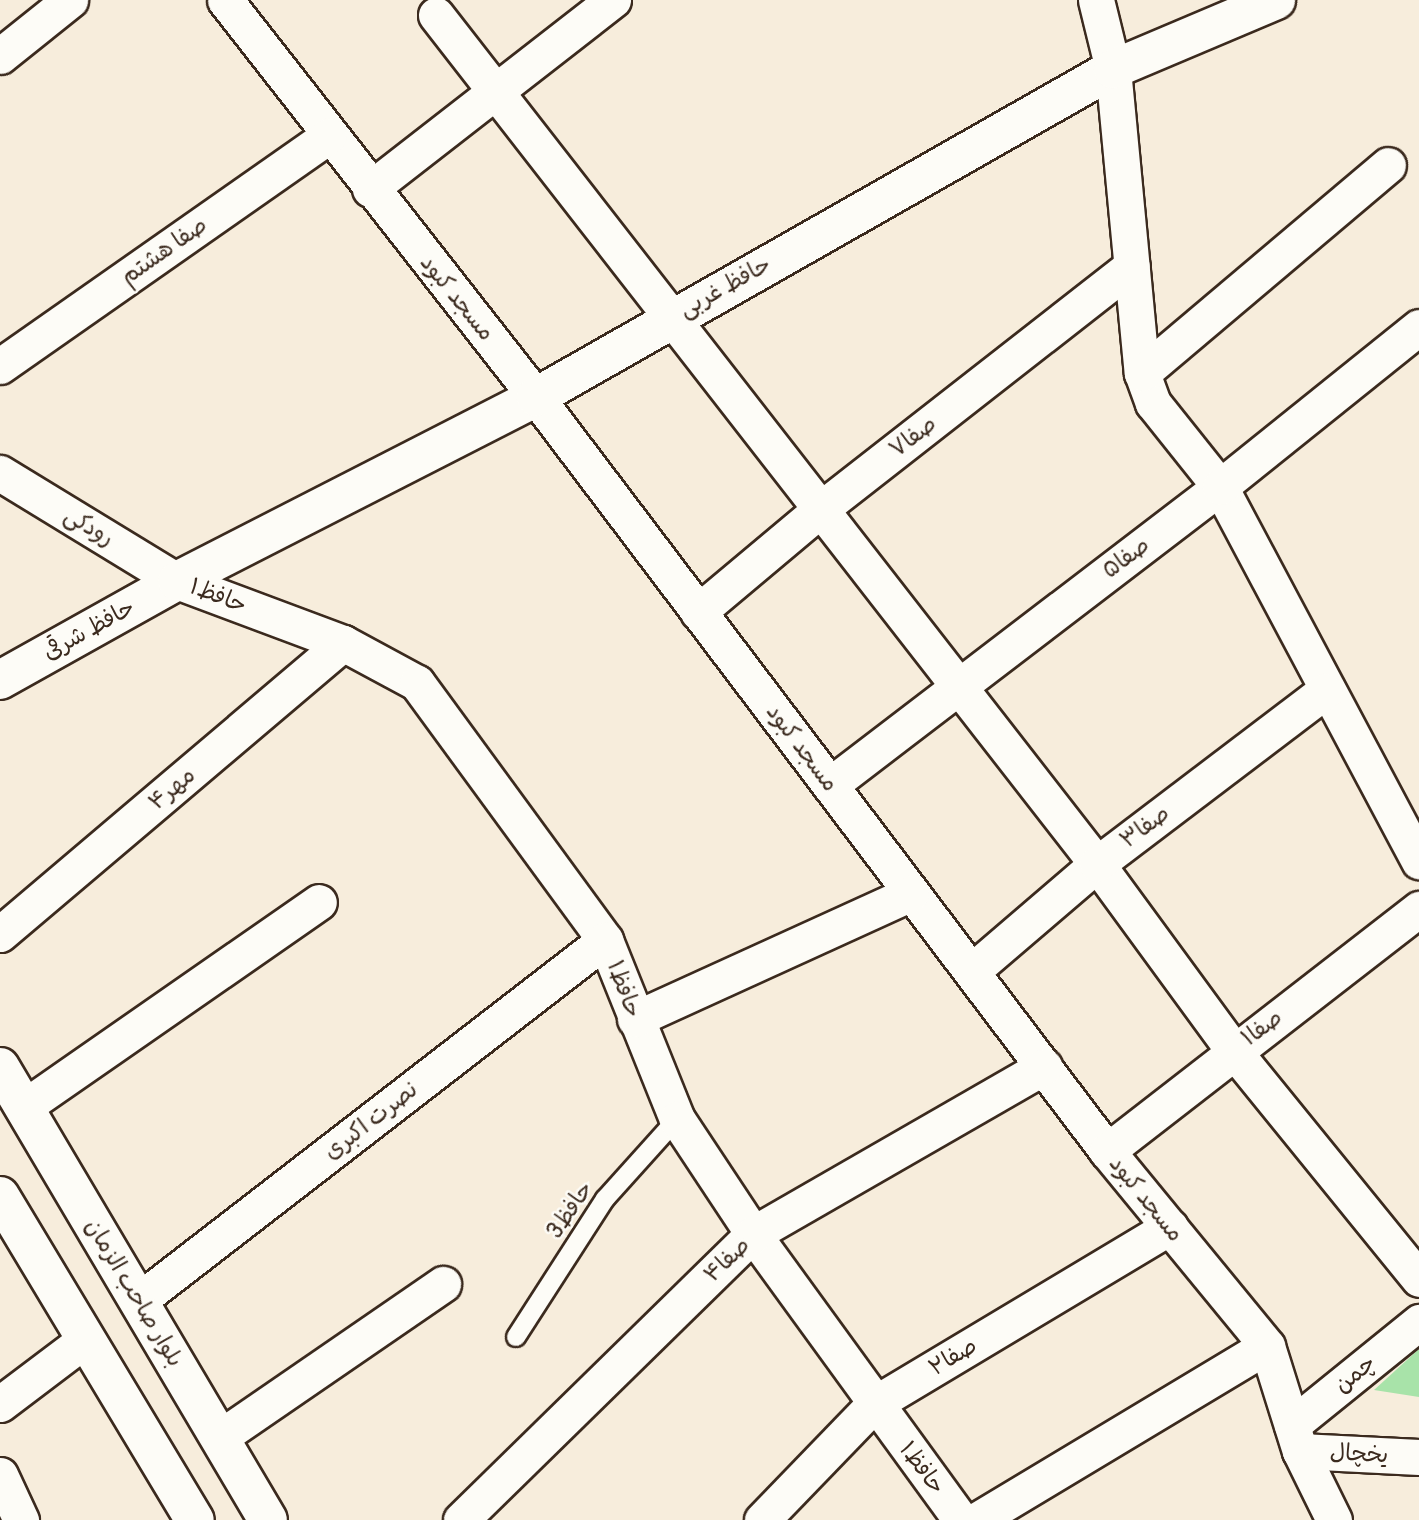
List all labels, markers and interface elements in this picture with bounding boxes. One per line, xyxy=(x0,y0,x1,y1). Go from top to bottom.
street label: صفا هشتم xyxy=(116,211,212,291)
street label: مسجد کبود xyxy=(414,249,500,347)
street label: حافظ غربی xyxy=(674,251,776,323)
street label: صفا۷ xyxy=(884,410,942,464)
street label: رودکی xyxy=(59,502,119,552)
street label: صفا۵ xyxy=(1097,531,1155,585)
street label: حافظ۱ xyxy=(186,573,250,619)
street label: حافظ شرقی xyxy=(38,594,140,666)
street label: مسجد کبود xyxy=(760,699,844,797)
street label: مهر۴ xyxy=(143,762,201,816)
street label: صفا۳ xyxy=(1115,800,1175,854)
street label: حافظ۱ xyxy=(601,957,647,1021)
street label: صفا۱ xyxy=(1236,1004,1288,1052)
street label: نصرت اکبری xyxy=(319,1076,423,1166)
street label: مسجد کبود xyxy=(1103,1150,1189,1248)
street label: حافظ3 xyxy=(541,1176,599,1244)
street label: بلوار صاحب الزمان xyxy=(79,1214,189,1372)
street label: صفا۴ xyxy=(698,1232,756,1288)
street label: صفا۲ xyxy=(924,1332,982,1382)
street label: چمن xyxy=(1329,1349,1381,1399)
street label: حافظ۱ xyxy=(893,1436,951,1500)
street label: یخچال xyxy=(1329,1439,1389,1469)

